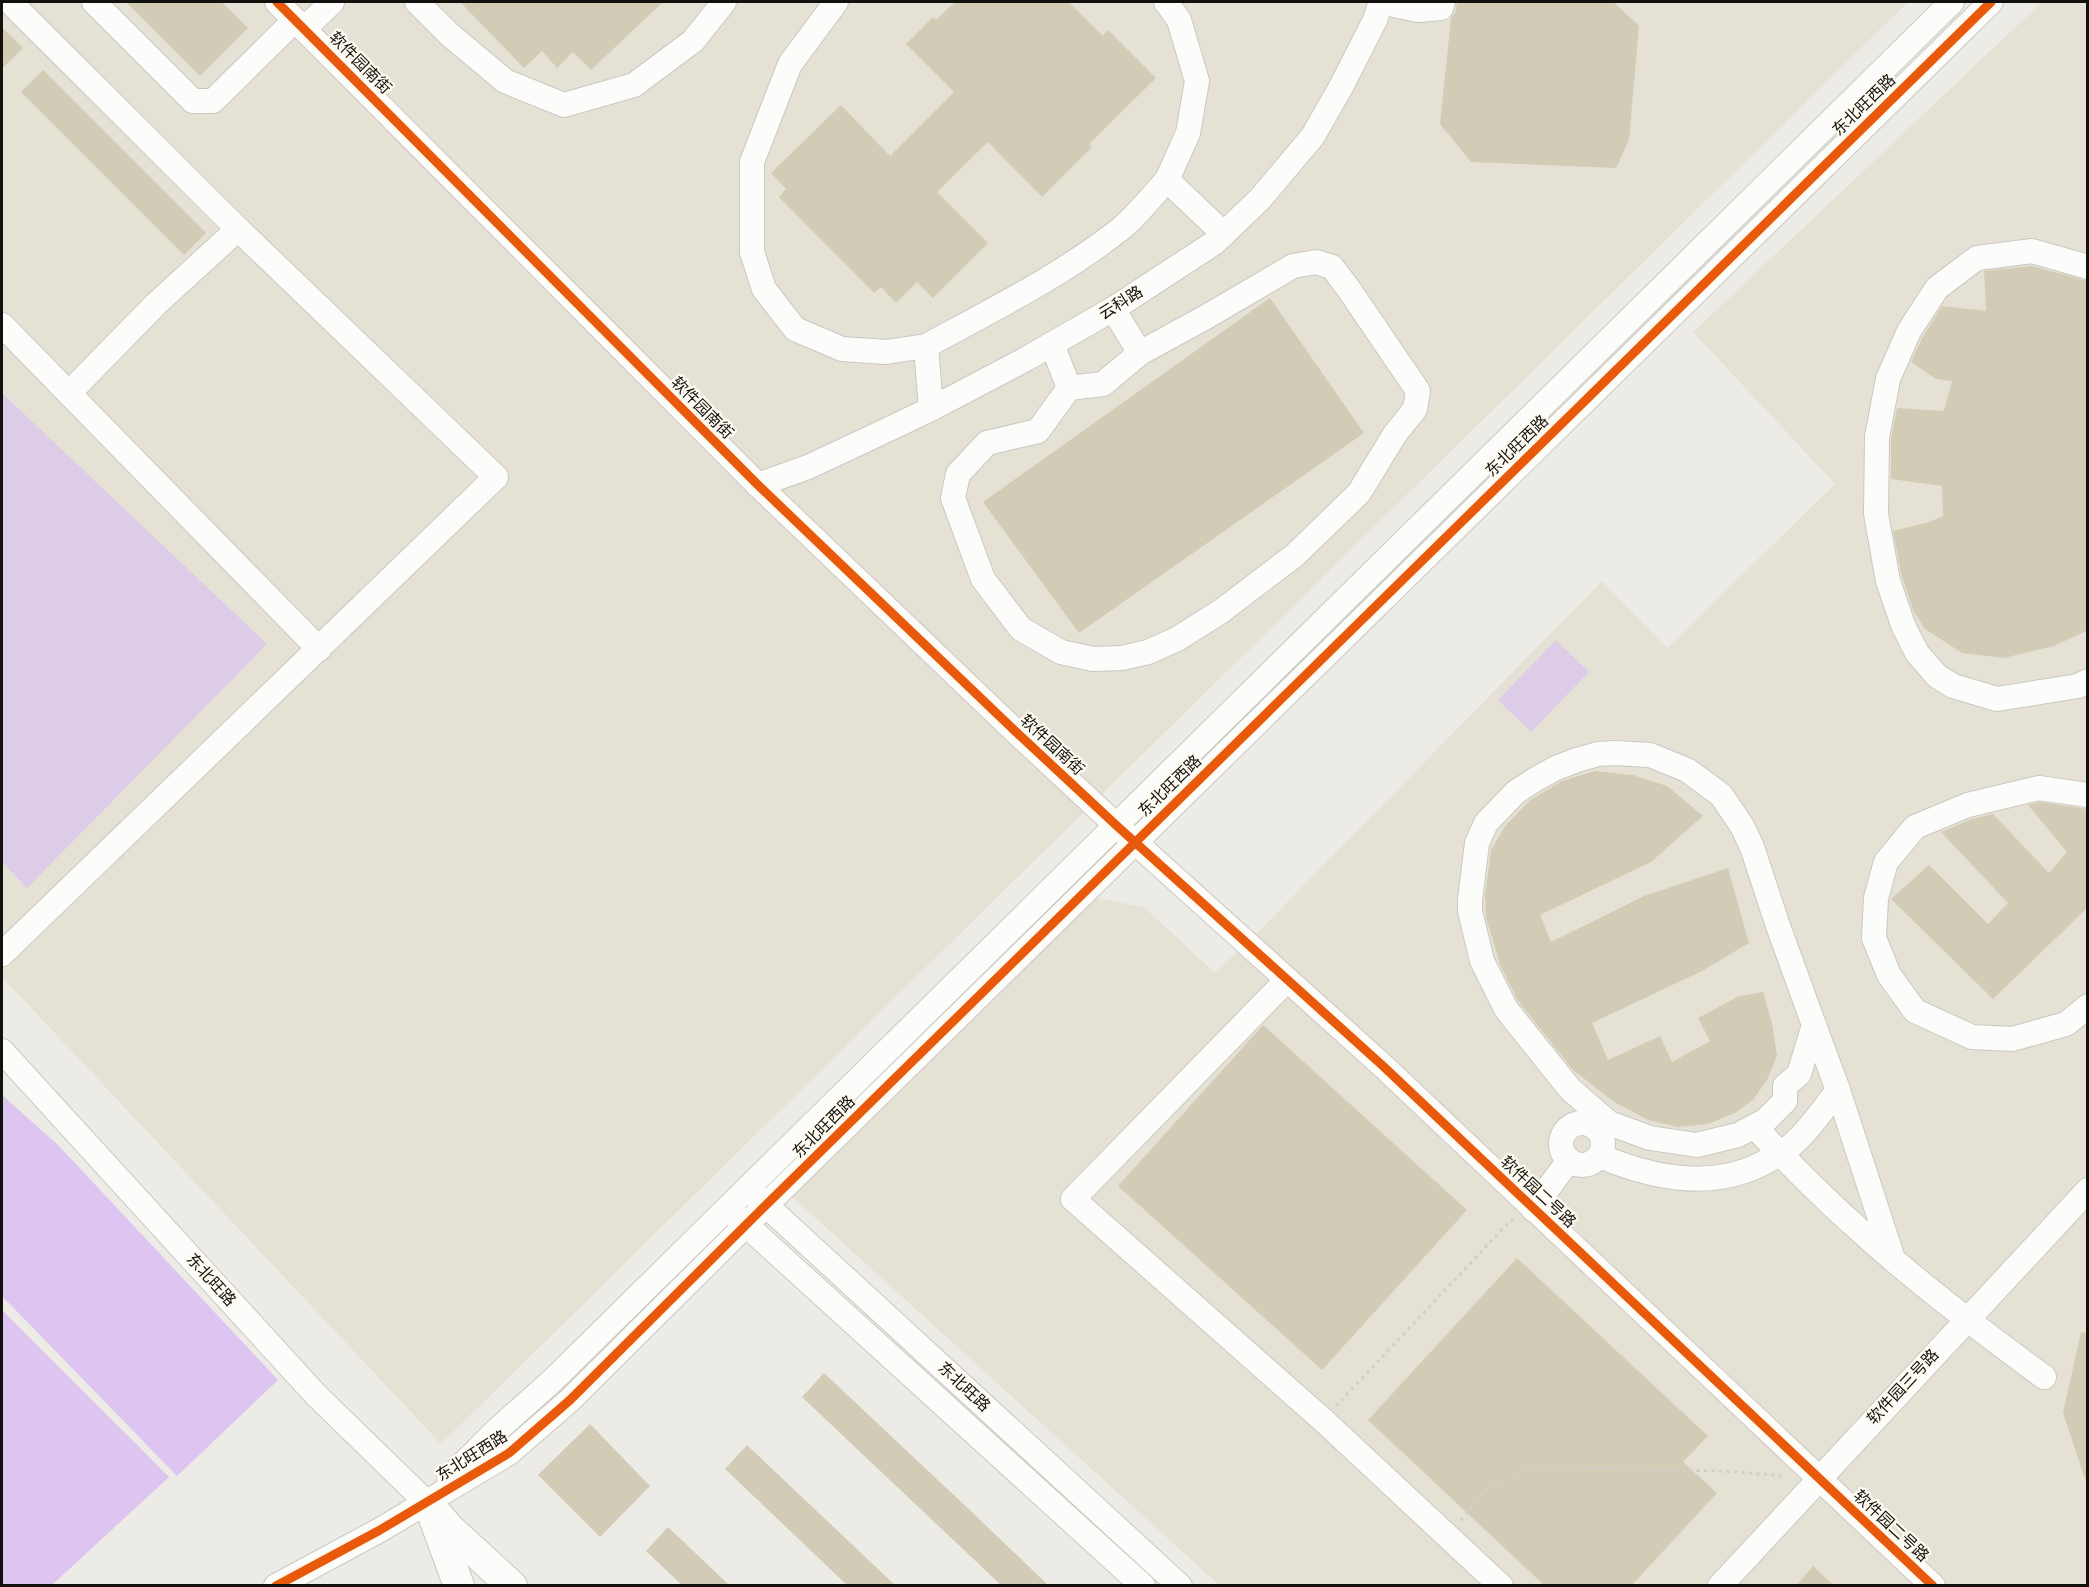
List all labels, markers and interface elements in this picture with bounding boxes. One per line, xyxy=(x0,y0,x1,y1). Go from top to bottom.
street label: 软件园南街 xyxy=(326,28,395,97)
street label: 东北旺西路 xyxy=(1829,71,1898,139)
street label: 云科路 xyxy=(1096,283,1146,323)
street label: 软件园南街 xyxy=(668,373,737,442)
street label: 东北旺西路 xyxy=(1482,412,1551,480)
street label: 软件园南街 xyxy=(1017,711,1087,778)
street label: 东北旺西路 xyxy=(1135,752,1204,820)
street label: 东北旺西路 xyxy=(789,1092,858,1161)
street label: 软件园二号路 xyxy=(1497,1153,1579,1231)
street label: 东北旺路 xyxy=(184,1250,239,1309)
street label: 软件园三号路 xyxy=(1864,1346,1942,1428)
street label: 东北旺路 xyxy=(935,1359,994,1415)
street label: 东北旺西路 xyxy=(433,1427,510,1484)
street label: 软件园二号路 xyxy=(1850,1487,1932,1565)

